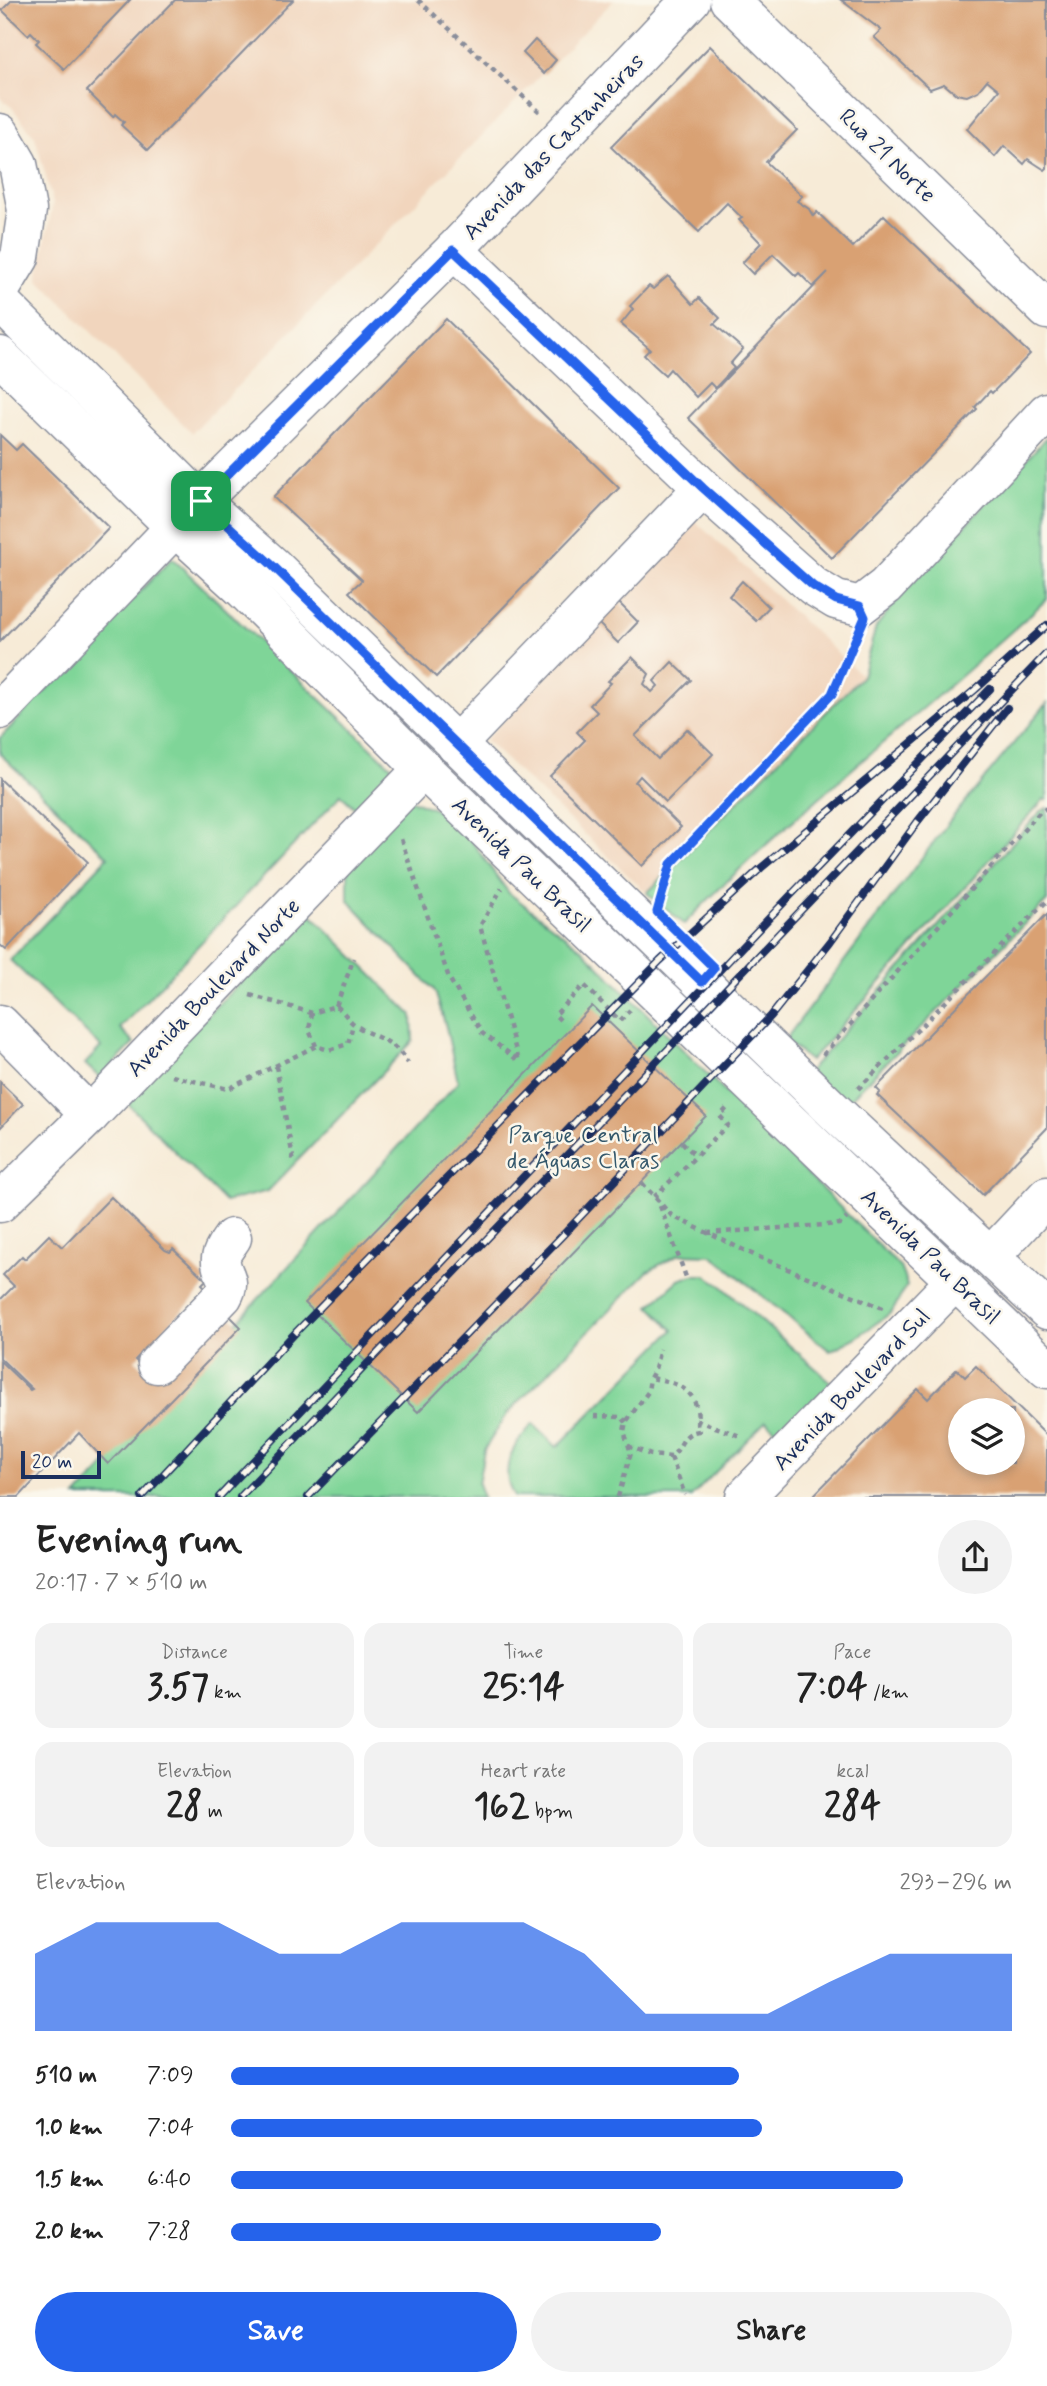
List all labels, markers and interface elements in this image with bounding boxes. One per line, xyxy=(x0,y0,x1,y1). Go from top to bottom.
street label: Avenida das Castanheiras xyxy=(457,47,652,247)
street label: Rua 21 Norte xyxy=(832,103,942,210)
pin xyxy=(171,471,231,531)
icon: arrive xyxy=(182,482,220,520)
street label: Avenida Pau Brasil xyxy=(444,791,597,940)
street label: Avenida Boulevard Norte xyxy=(121,893,308,1084)
park label: Parque Central de Águas Claras xyxy=(507,1121,659,1177)
street label: Avenida Pau Brasil xyxy=(853,1183,1006,1332)
street label: Avenida Boulevard Sul xyxy=(767,1303,938,1478)
map controls xyxy=(948,1398,1025,1475)
button: layers xyxy=(948,1398,1025,1475)
scale bar xyxy=(21,1448,102,1480)
text: 20 m xyxy=(32,1450,72,1475)
text: Evening run xyxy=(35,1517,242,1566)
button: share xyxy=(938,1520,1012,1594)
text: 20:17 · 7 × 510 m xyxy=(35,1568,208,1598)
text: Distance xyxy=(161,1640,228,1665)
text: Time xyxy=(504,1640,543,1665)
text: Pace xyxy=(834,1640,871,1665)
text: 3.57 xyxy=(147,1665,209,1711)
text: 25:14 xyxy=(482,1665,565,1711)
text: 7:04 xyxy=(796,1665,868,1711)
text: km xyxy=(209,1680,242,1705)
text: /km xyxy=(868,1680,909,1705)
text: Elevation xyxy=(157,1759,232,1784)
text: Heart rate xyxy=(481,1759,566,1784)
text: kcal xyxy=(837,1759,868,1784)
text: 28 xyxy=(166,1784,203,1830)
text: 162 xyxy=(474,1784,530,1830)
text: 284 xyxy=(824,1784,881,1830)
text: m xyxy=(203,1799,223,1824)
text: bpm xyxy=(530,1799,573,1824)
text: Elevation xyxy=(35,1868,126,1898)
text: 293–296 m xyxy=(900,1868,1012,1898)
text: 510 m xyxy=(35,2061,97,2091)
text: 7:09 xyxy=(147,2061,194,2091)
text: 1.0 km xyxy=(35,2113,103,2143)
text: 7:04 xyxy=(147,2113,194,2143)
text: 1.5 km xyxy=(35,2165,104,2195)
text: 6:40 xyxy=(147,2165,191,2195)
text: 2.0 km xyxy=(35,2217,104,2247)
text: 7:28 xyxy=(147,2217,191,2247)
button: Save xyxy=(35,2292,517,2372)
button: Share xyxy=(531,2292,1012,2372)

